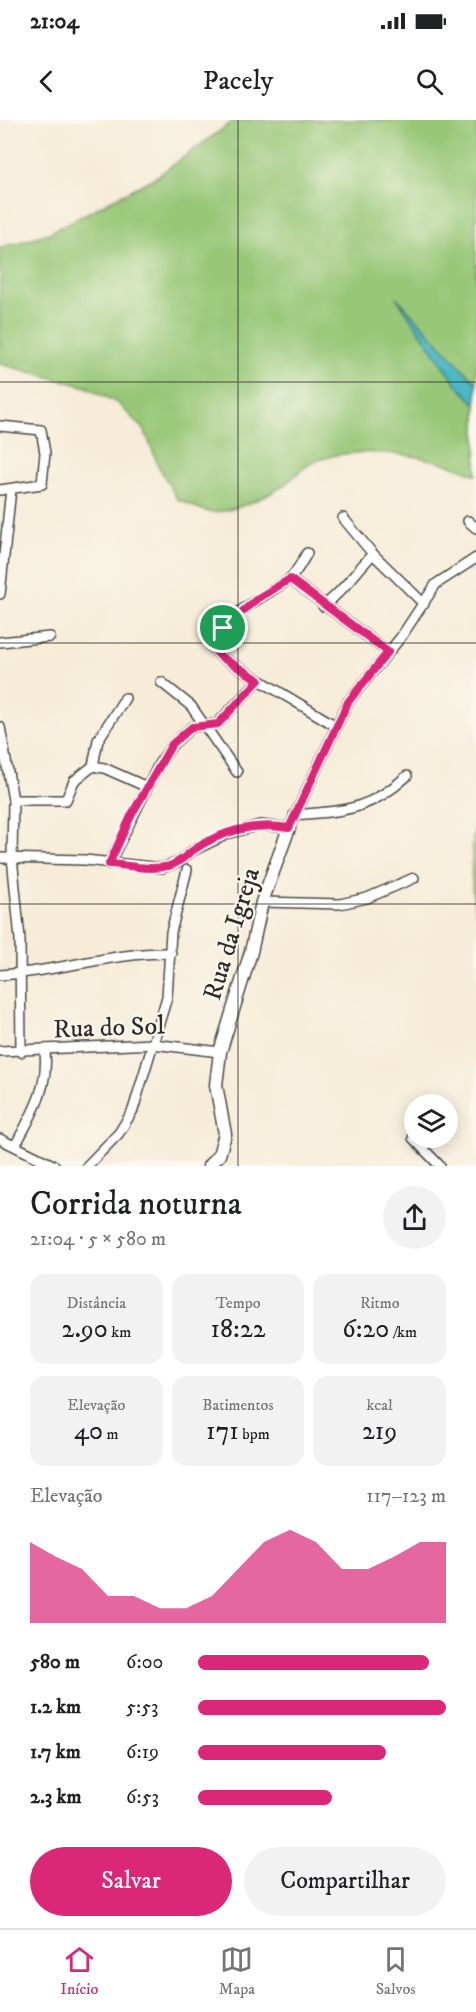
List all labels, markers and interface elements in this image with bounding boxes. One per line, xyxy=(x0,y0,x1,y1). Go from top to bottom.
text: 21:04 xyxy=(30,8,79,35)
text: Pacely xyxy=(203,64,273,98)
icon: back xyxy=(30,65,63,98)
icon: search xyxy=(413,65,446,98)
pin xyxy=(197,602,248,653)
icon: arrive xyxy=(206,611,239,644)
street label: Rua da Igreja xyxy=(196,864,268,1004)
street label: Rua do Sol xyxy=(53,1010,166,1046)
map controls xyxy=(404,1094,458,1148)
button: layers xyxy=(404,1094,458,1148)
text: Corrida noturna xyxy=(30,1184,242,1225)
button: share xyxy=(383,1186,446,1249)
text: 21:04 · 5 × 580 m xyxy=(30,1227,166,1252)
text: Distância xyxy=(67,1293,126,1313)
text: Tempo xyxy=(216,1293,260,1313)
text: Ritmo xyxy=(360,1293,399,1313)
text: 2.90 xyxy=(61,1313,108,1346)
text: 18:22 xyxy=(211,1313,265,1346)
text: 6:20 xyxy=(342,1313,389,1346)
text: km xyxy=(108,1322,131,1342)
text: /km xyxy=(389,1322,417,1342)
text: Elevação xyxy=(67,1395,125,1415)
text: Batimentos xyxy=(202,1395,274,1415)
text: kcal xyxy=(367,1395,393,1415)
text: 40 xyxy=(74,1415,103,1448)
text: 171 xyxy=(206,1415,239,1448)
text: 219 xyxy=(362,1415,397,1448)
text: m xyxy=(103,1424,119,1444)
text: bpm xyxy=(239,1424,270,1444)
text: Elevação xyxy=(30,1484,103,1509)
text: 117–123 m xyxy=(366,1484,446,1509)
text: 580 m xyxy=(30,1650,80,1675)
text: 6:00 xyxy=(126,1650,163,1675)
text: 1.2 km xyxy=(30,1695,81,1720)
text: 5:53 xyxy=(126,1695,159,1720)
text: 1.7 km xyxy=(30,1740,81,1765)
text: 6:19 xyxy=(126,1740,159,1765)
text: 2.3 km xyxy=(30,1785,82,1810)
text: 6:53 xyxy=(126,1785,159,1810)
button: Salvar xyxy=(30,1847,232,1916)
button: Compartilhar xyxy=(244,1847,446,1916)
tab: Início xyxy=(60,1943,98,1999)
tab: Mapa xyxy=(219,1943,255,1999)
tab: Salvos xyxy=(376,1943,416,1999)

